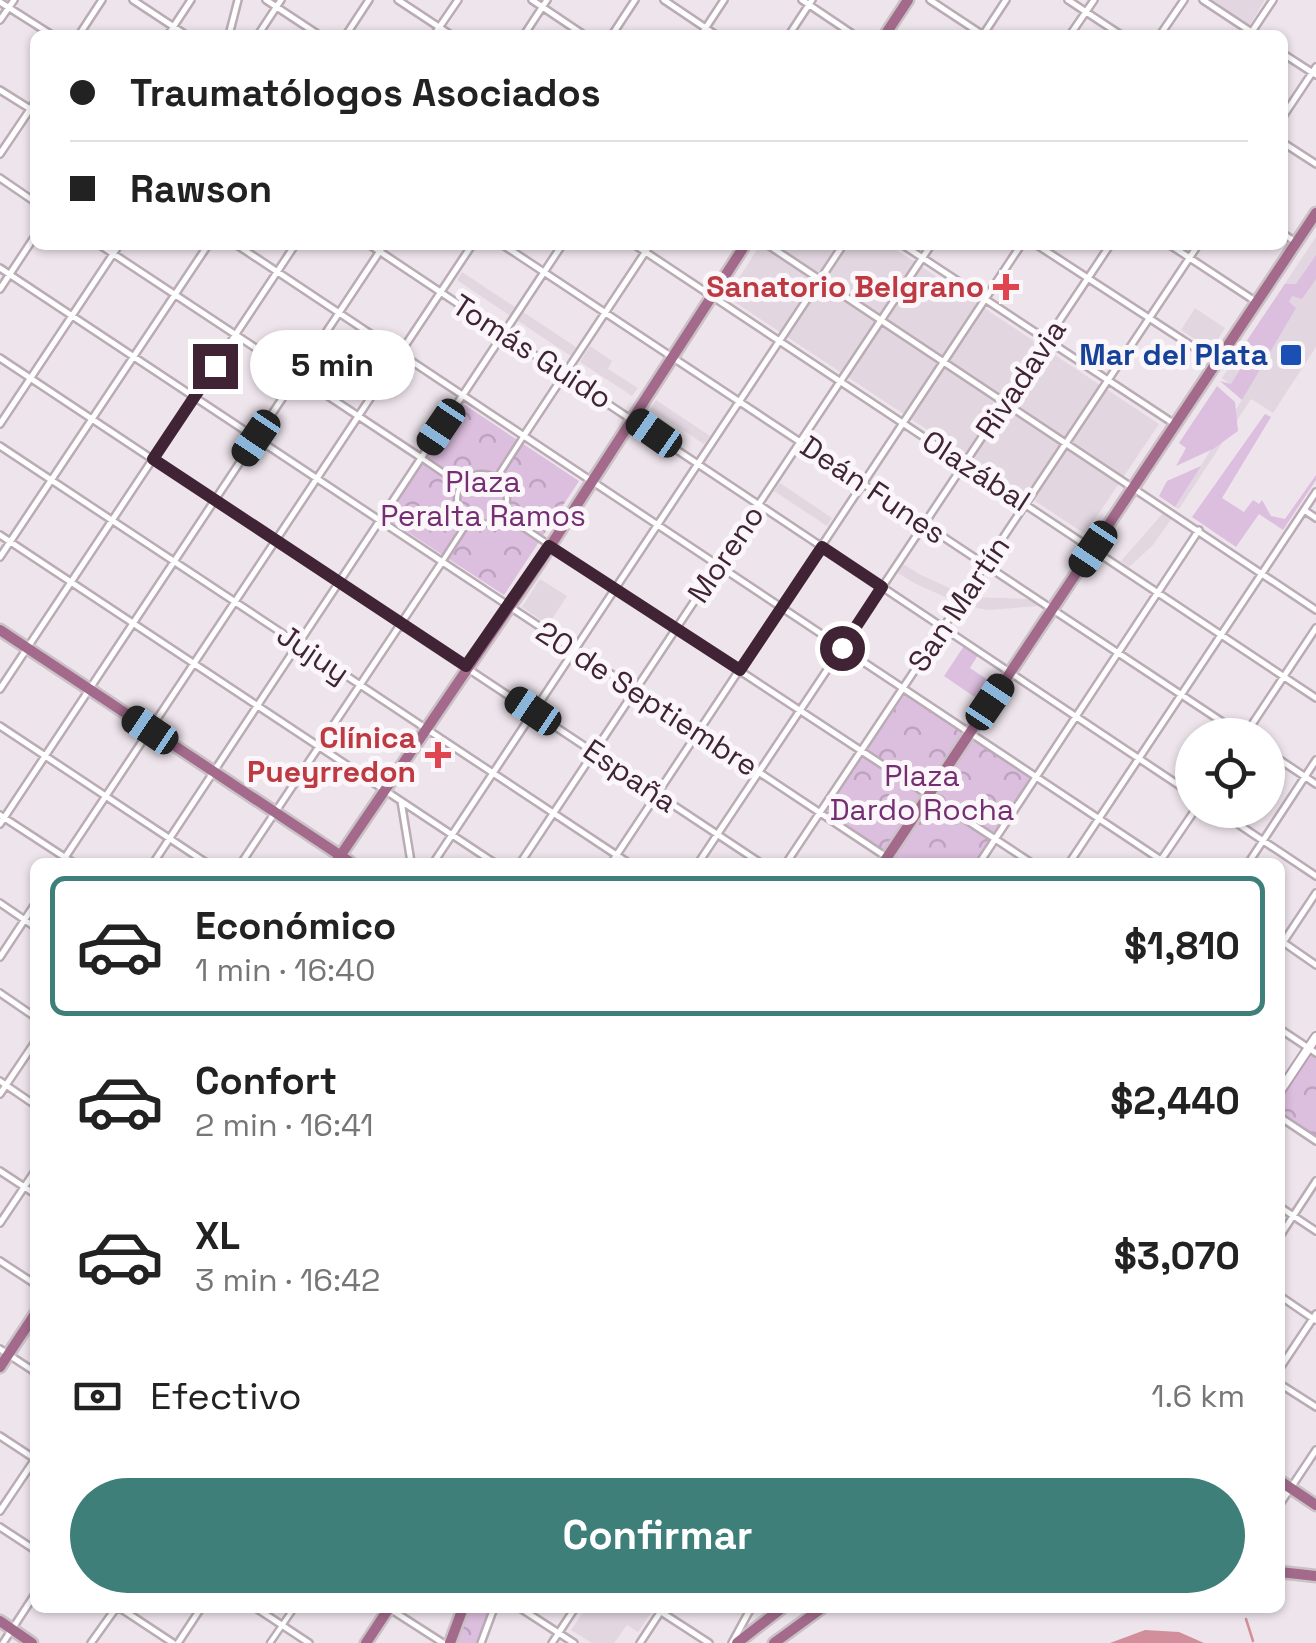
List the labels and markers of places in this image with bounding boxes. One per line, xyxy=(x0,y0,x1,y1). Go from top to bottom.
place label: Sanatorio Belgrano xyxy=(706,267,984,306)
marker: Sanatorio Belgrano xyxy=(993,274,1019,300)
place label: Mar del Plata xyxy=(1079,335,1268,374)
marker: Mar del Plata xyxy=(1278,342,1304,368)
place label: Clínica Pueyrredon xyxy=(247,718,416,791)
marker: Clínica Pueyrredon xyxy=(425,742,451,768)

